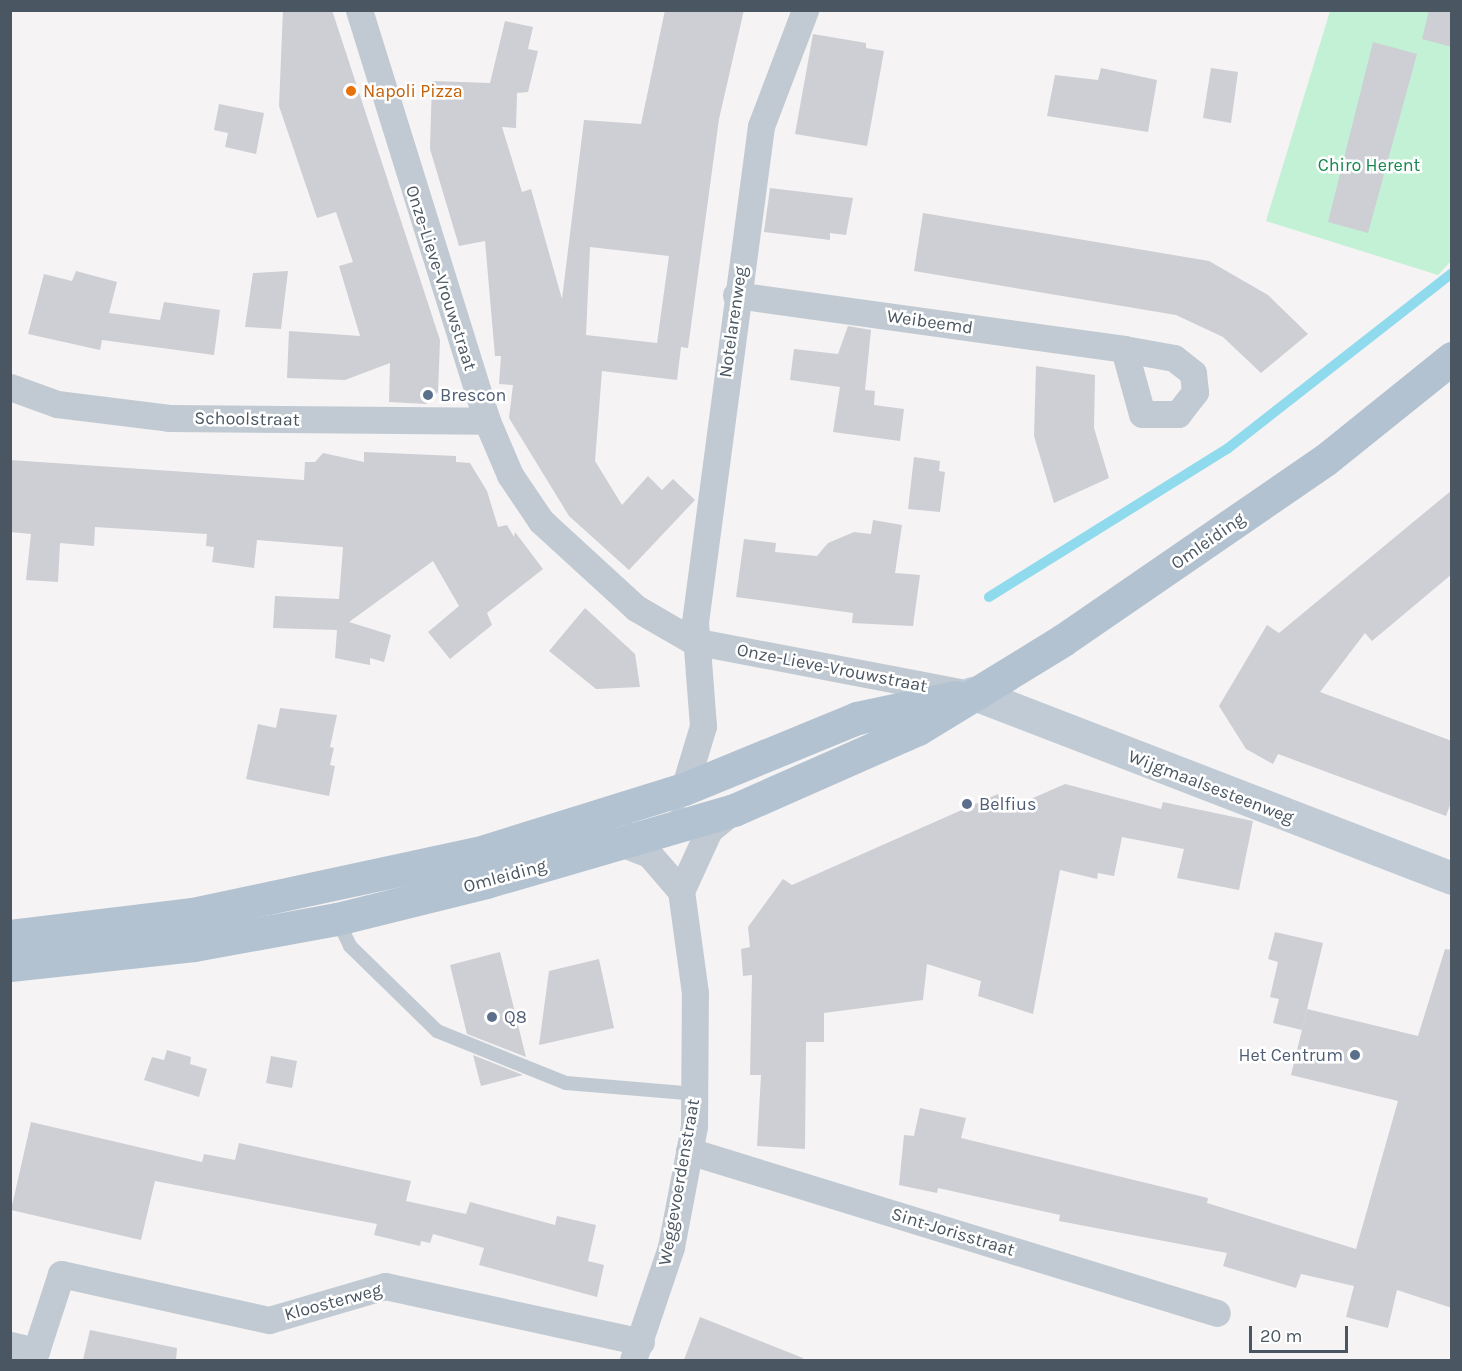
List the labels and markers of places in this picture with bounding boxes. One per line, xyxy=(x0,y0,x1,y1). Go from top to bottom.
place label: Napoli Pizza xyxy=(363,80,463,102)
marker: Napoli Pizza xyxy=(344,84,358,98)
place label: Brescon xyxy=(440,384,506,406)
marker: Brescon xyxy=(421,388,435,402)
place label: Belfius xyxy=(979,793,1036,815)
marker: Belfius xyxy=(960,797,974,811)
place label: Q8 xyxy=(504,1006,527,1028)
marker: Q8 xyxy=(485,1010,499,1024)
place label: Het Centrum xyxy=(1239,1044,1343,1066)
marker: Het Centrum xyxy=(1348,1048,1362,1062)

